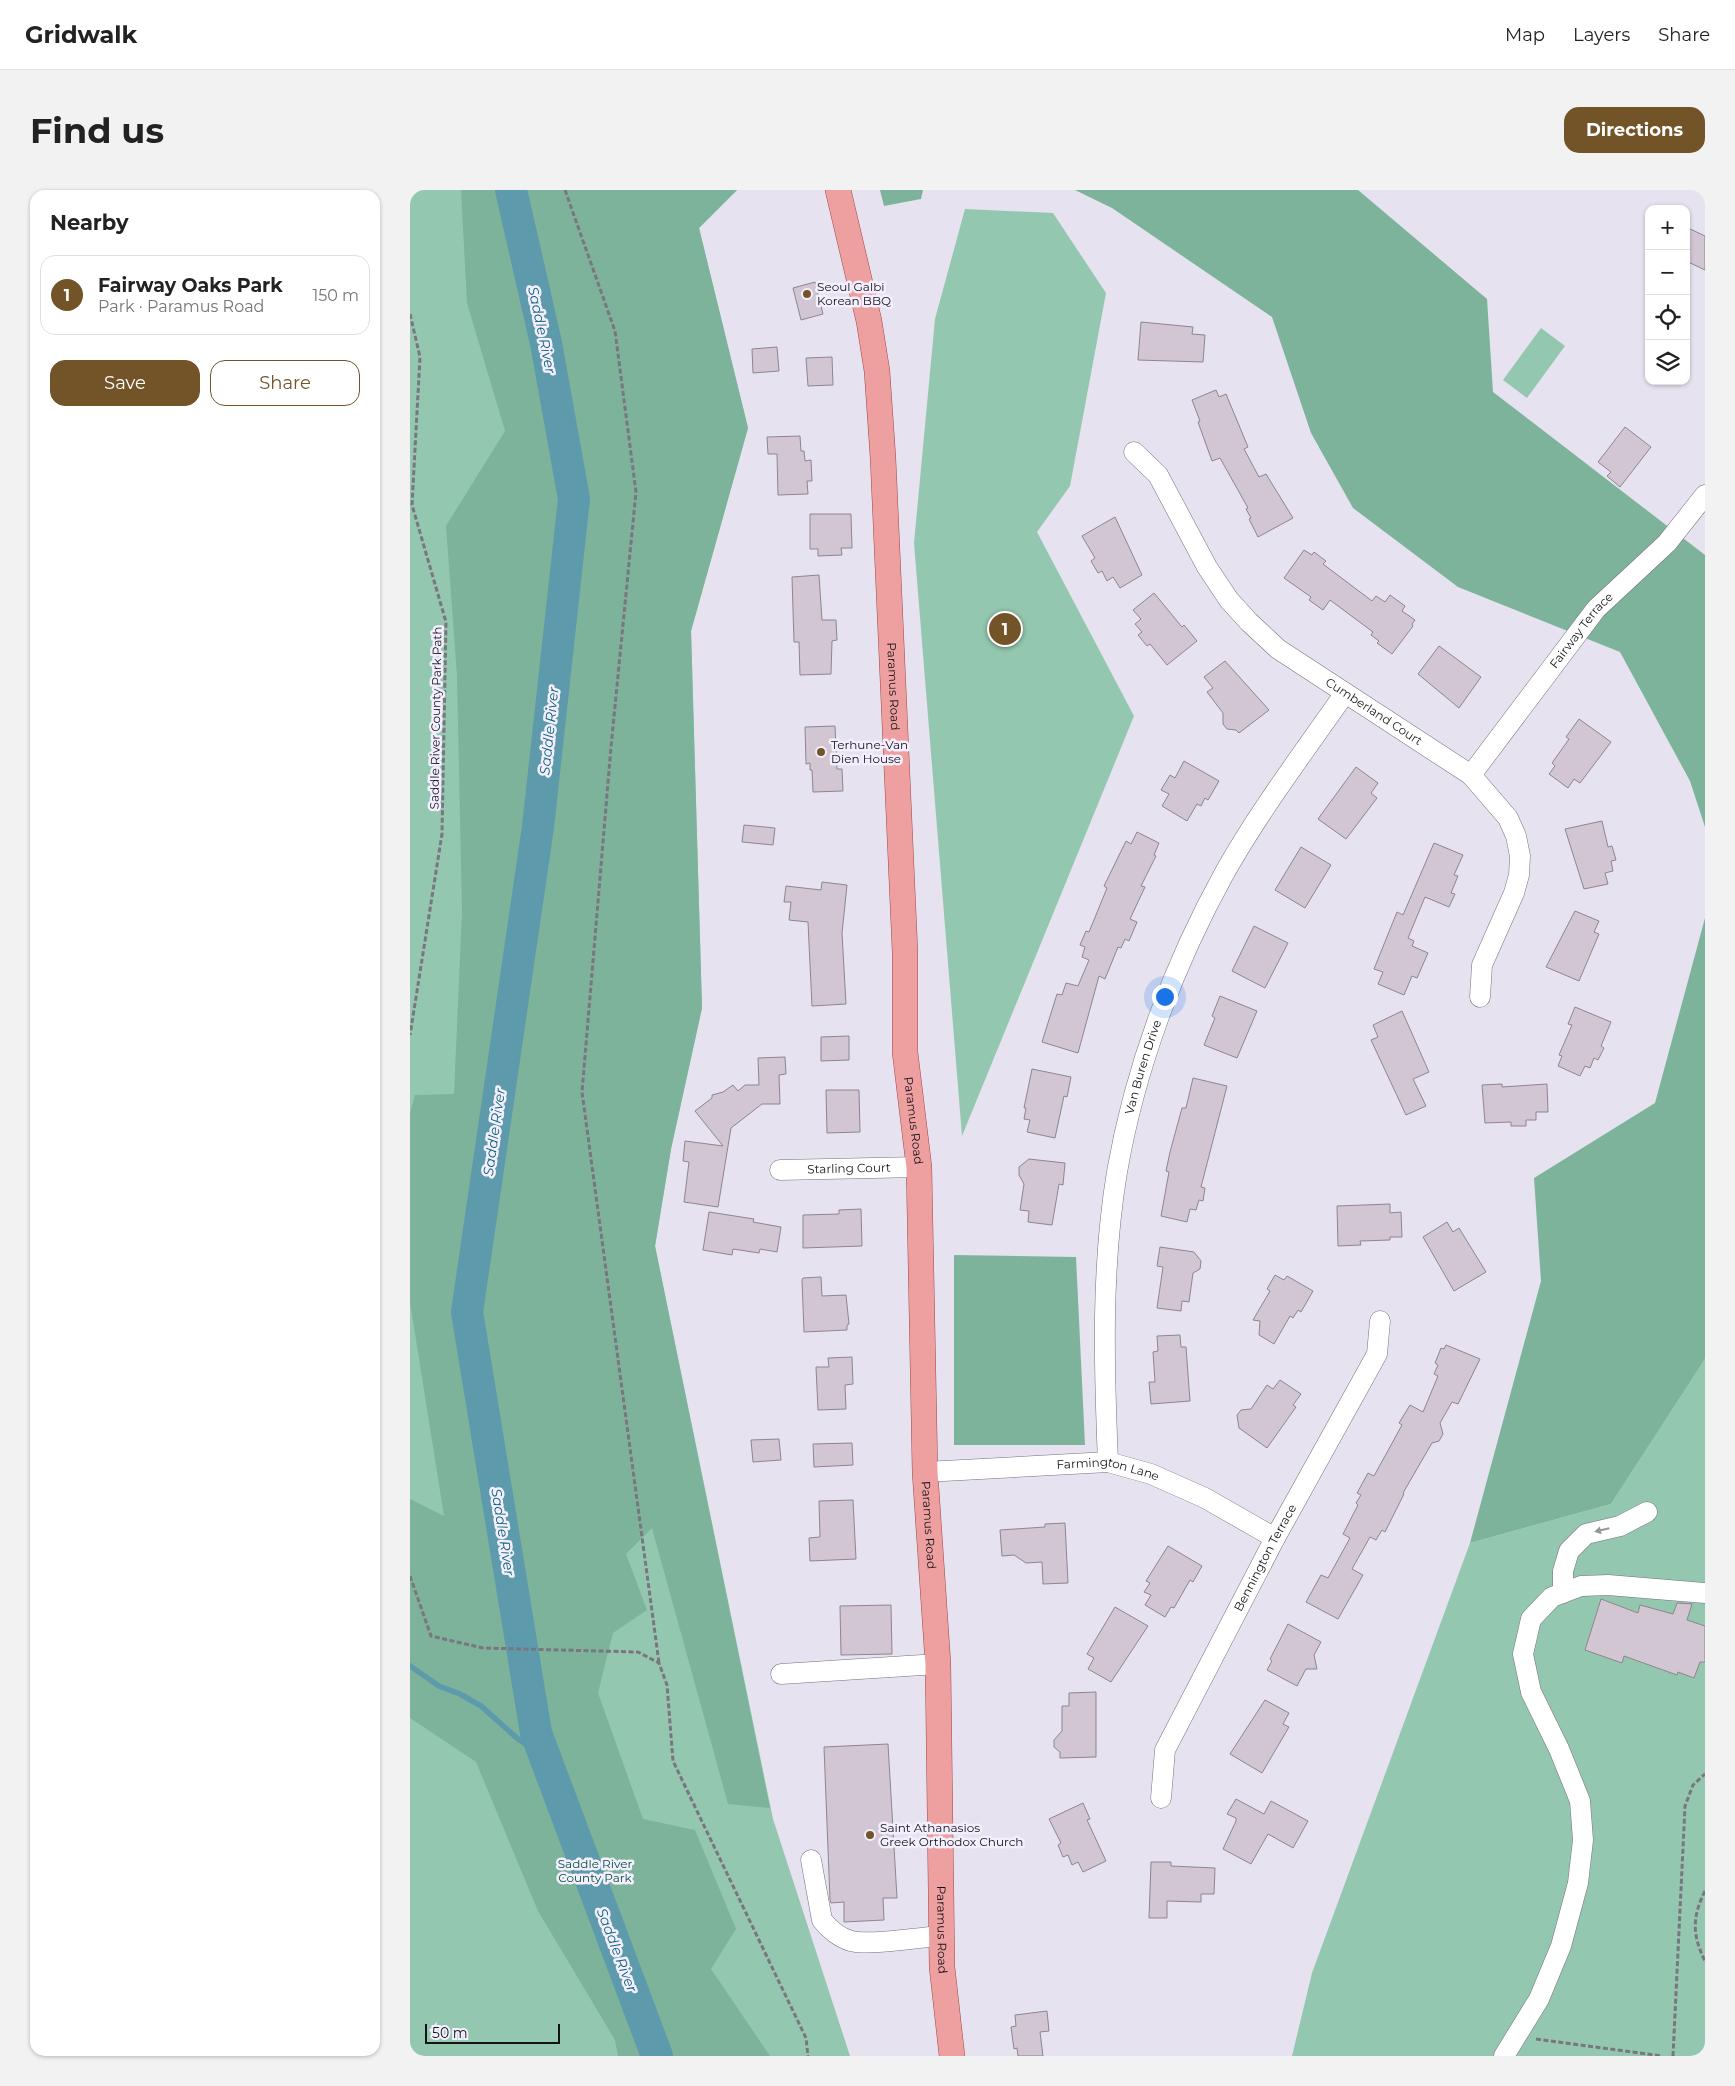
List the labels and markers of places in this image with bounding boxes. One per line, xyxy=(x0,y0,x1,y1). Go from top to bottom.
place label: Seoul Galbi Korean BBQ xyxy=(817,279,891,308)
marker: Seoul Galbi Korean BBQ xyxy=(801,288,813,300)
pin: 1 xyxy=(989,610,1021,648)
place label: Terhune-Van Dien House xyxy=(831,737,908,766)
marker: Terhune-Van Dien House xyxy=(815,746,827,758)
place label: Saint Athanasios Greek Orthodox Church xyxy=(880,1820,1023,1849)
marker: Saint Athanasios Greek Orthodox Church xyxy=(864,1829,876,1841)

